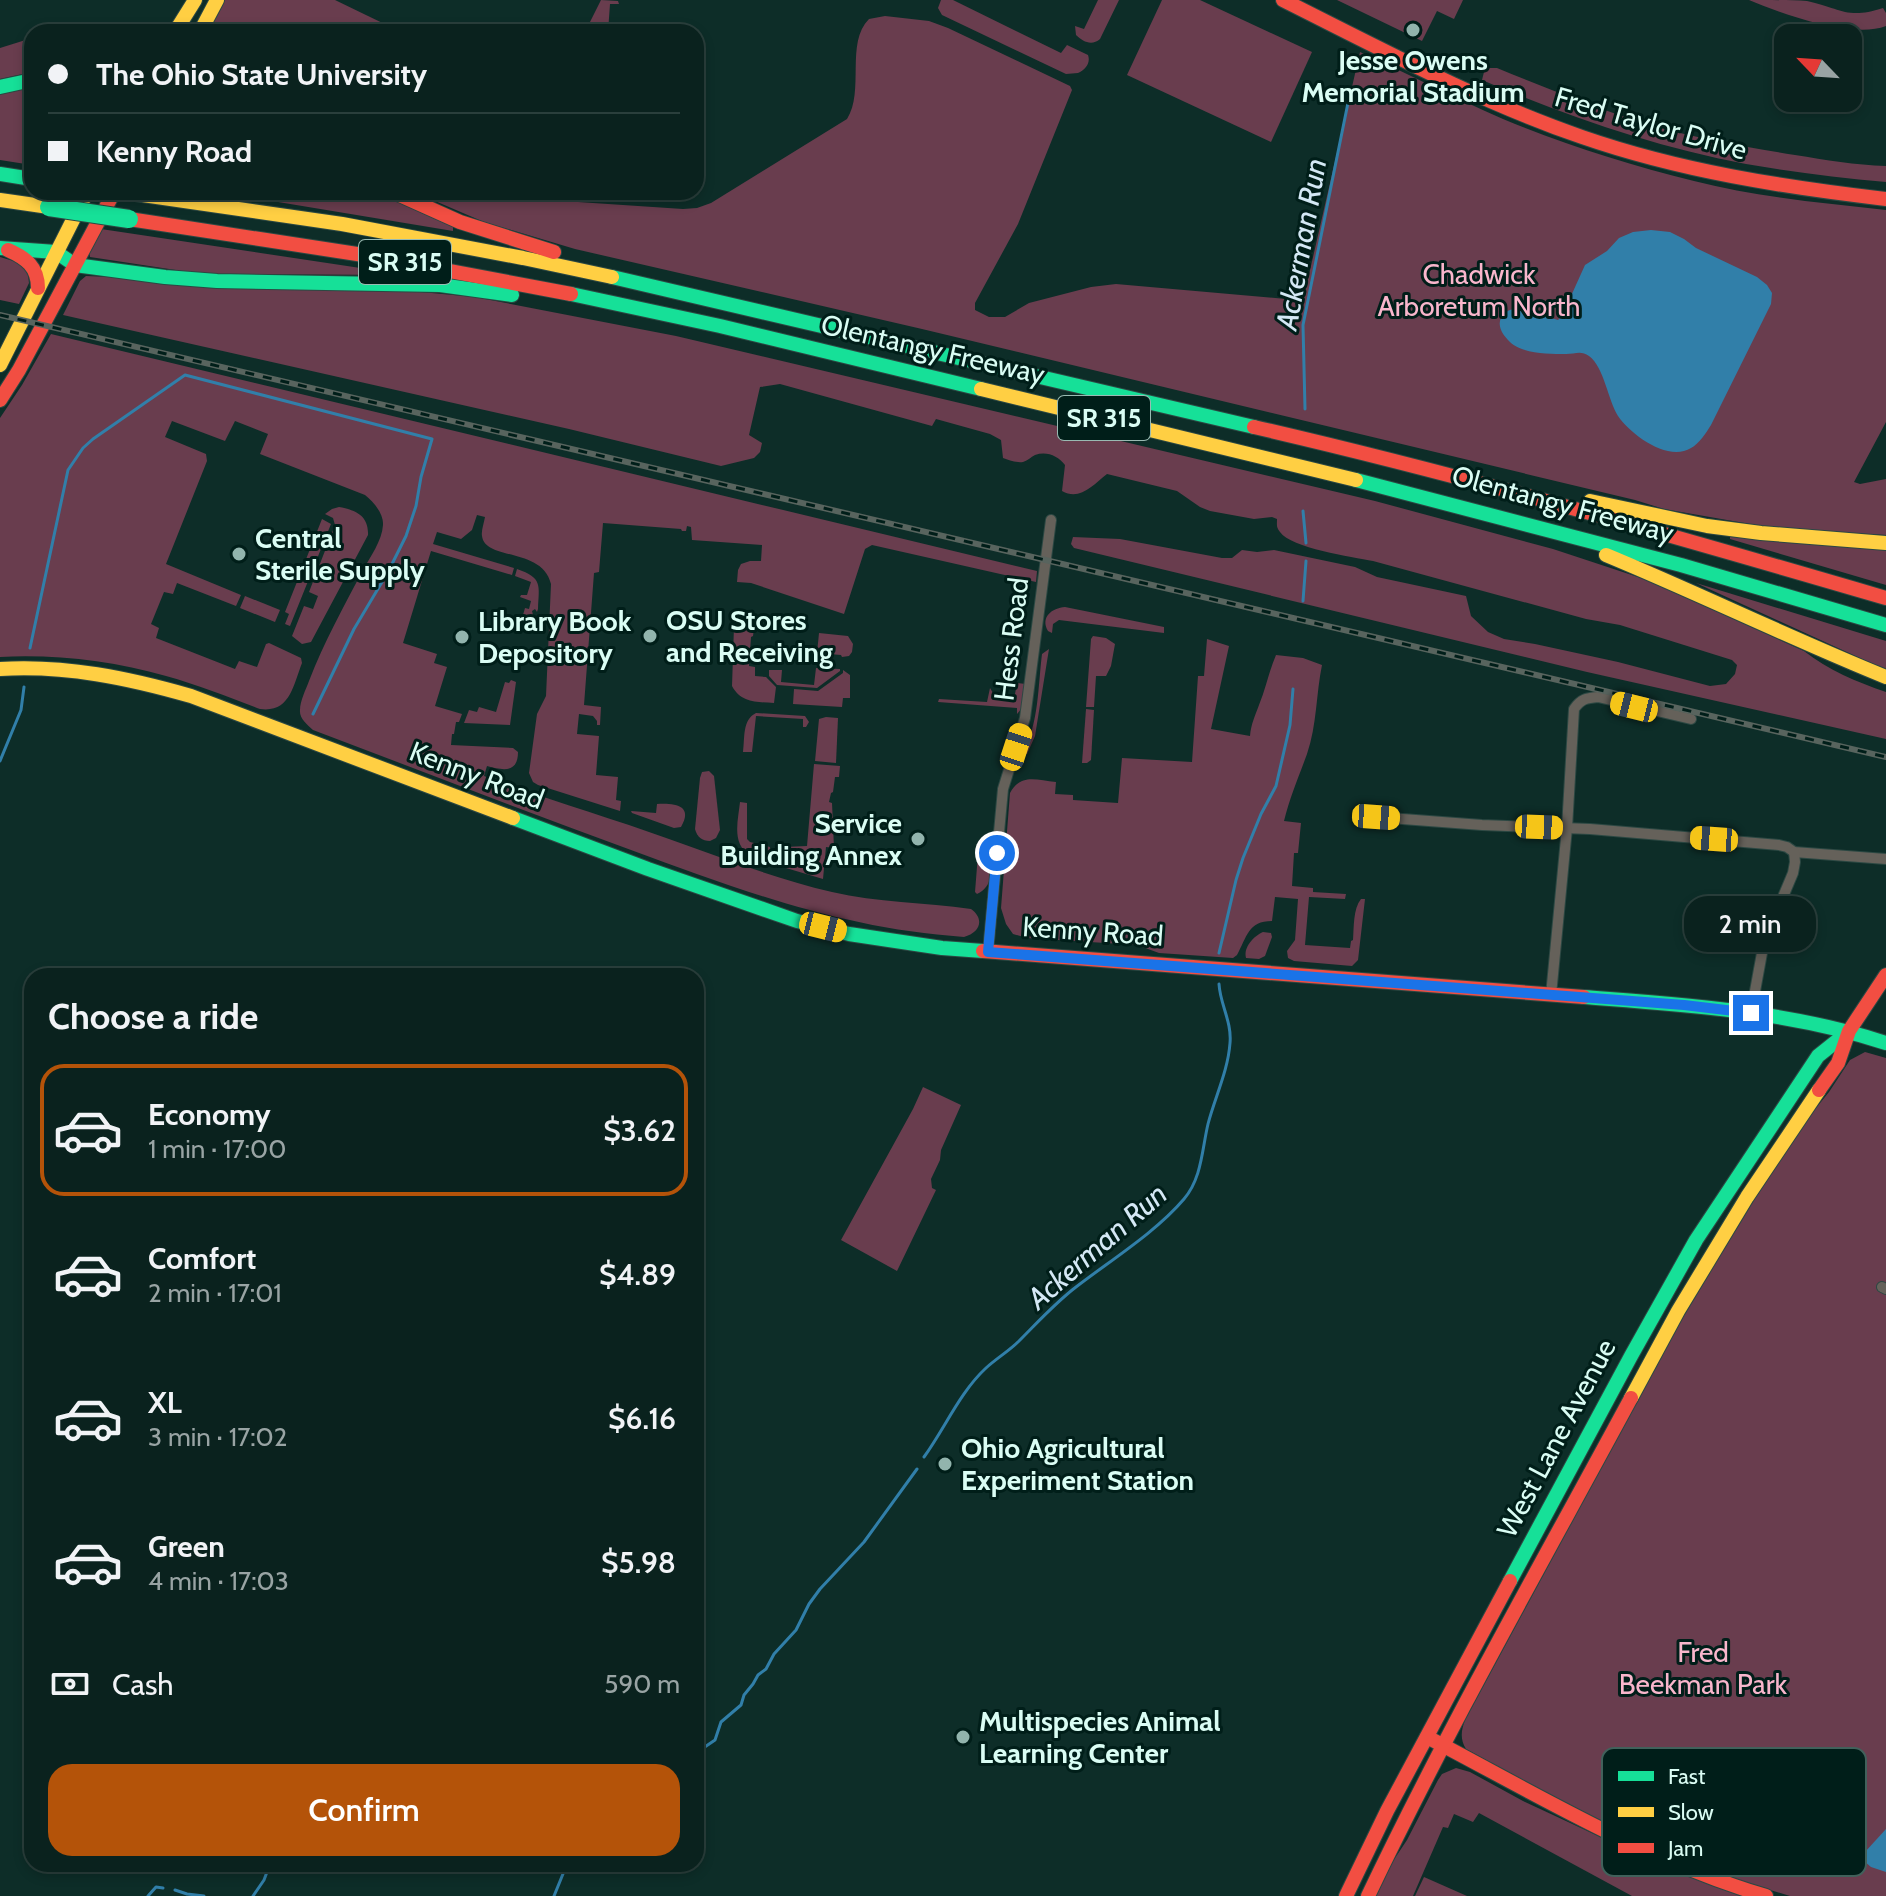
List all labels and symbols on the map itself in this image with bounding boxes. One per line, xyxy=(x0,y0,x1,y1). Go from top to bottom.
marker: Jesse Owens Memorial Stadium xyxy=(1404,21,1422,39)
north arrow xyxy=(1774,24,1862,112)
place label: Jesse Owens Memorial Stadium xyxy=(1301,43,1525,109)
street label: Fred Taylor Drive xyxy=(1551,79,1751,167)
water label: Ackerman Run xyxy=(1267,155,1334,335)
road number: SR 315 xyxy=(359,240,451,284)
park label: Chadwick Arboretum North xyxy=(1378,257,1581,323)
street label: Olentangy Freeway xyxy=(818,307,1048,391)
road number: SR 315 xyxy=(1058,396,1150,440)
street label: Olentangy Freeway xyxy=(1448,458,1678,550)
place label: Central Sterile Supply xyxy=(255,521,425,587)
marker: Central Sterile Supply xyxy=(230,545,248,563)
street label: Hess Road xyxy=(987,575,1035,703)
place label: OSU Stores and Receiving xyxy=(666,603,833,669)
place label: Library Book Depository xyxy=(478,604,632,670)
marker: OSU Stores and Receiving xyxy=(641,627,659,645)
marker: Library Book Depository xyxy=(453,628,471,646)
car xyxy=(1608,690,1660,724)
car xyxy=(997,720,1035,774)
street label: Kenny Road xyxy=(405,734,549,816)
car xyxy=(1351,803,1401,831)
place label: Service Building Annex xyxy=(720,806,902,872)
car xyxy=(1515,814,1563,840)
car xyxy=(1689,825,1739,853)
marker: Service Building Annex xyxy=(909,830,927,848)
route start xyxy=(979,835,1015,871)
callout: 2 min xyxy=(1685,897,1817,953)
street label: Kenny Road xyxy=(1021,909,1165,953)
car xyxy=(797,910,849,944)
route end xyxy=(1733,995,1769,1031)
water label: Ackerman Run xyxy=(1018,1175,1175,1318)
street label: West Lane Avenue xyxy=(1489,1333,1623,1543)
place label: Ohio Agricultural Experiment Station xyxy=(961,1431,1194,1497)
marker: Ohio Agricultural Experiment Station xyxy=(936,1455,954,1473)
park label: Fred Beekman Park xyxy=(1619,1635,1788,1701)
place label: Multispecies Animal Learning Center xyxy=(979,1704,1221,1770)
marker: Multispecies Animal Learning Center xyxy=(954,1728,972,1746)
legend xyxy=(1602,1748,1866,1876)
text: Fast xyxy=(1668,1763,1706,1790)
text: Slow xyxy=(1668,1799,1714,1826)
text: Jam xyxy=(1667,1835,1703,1862)

